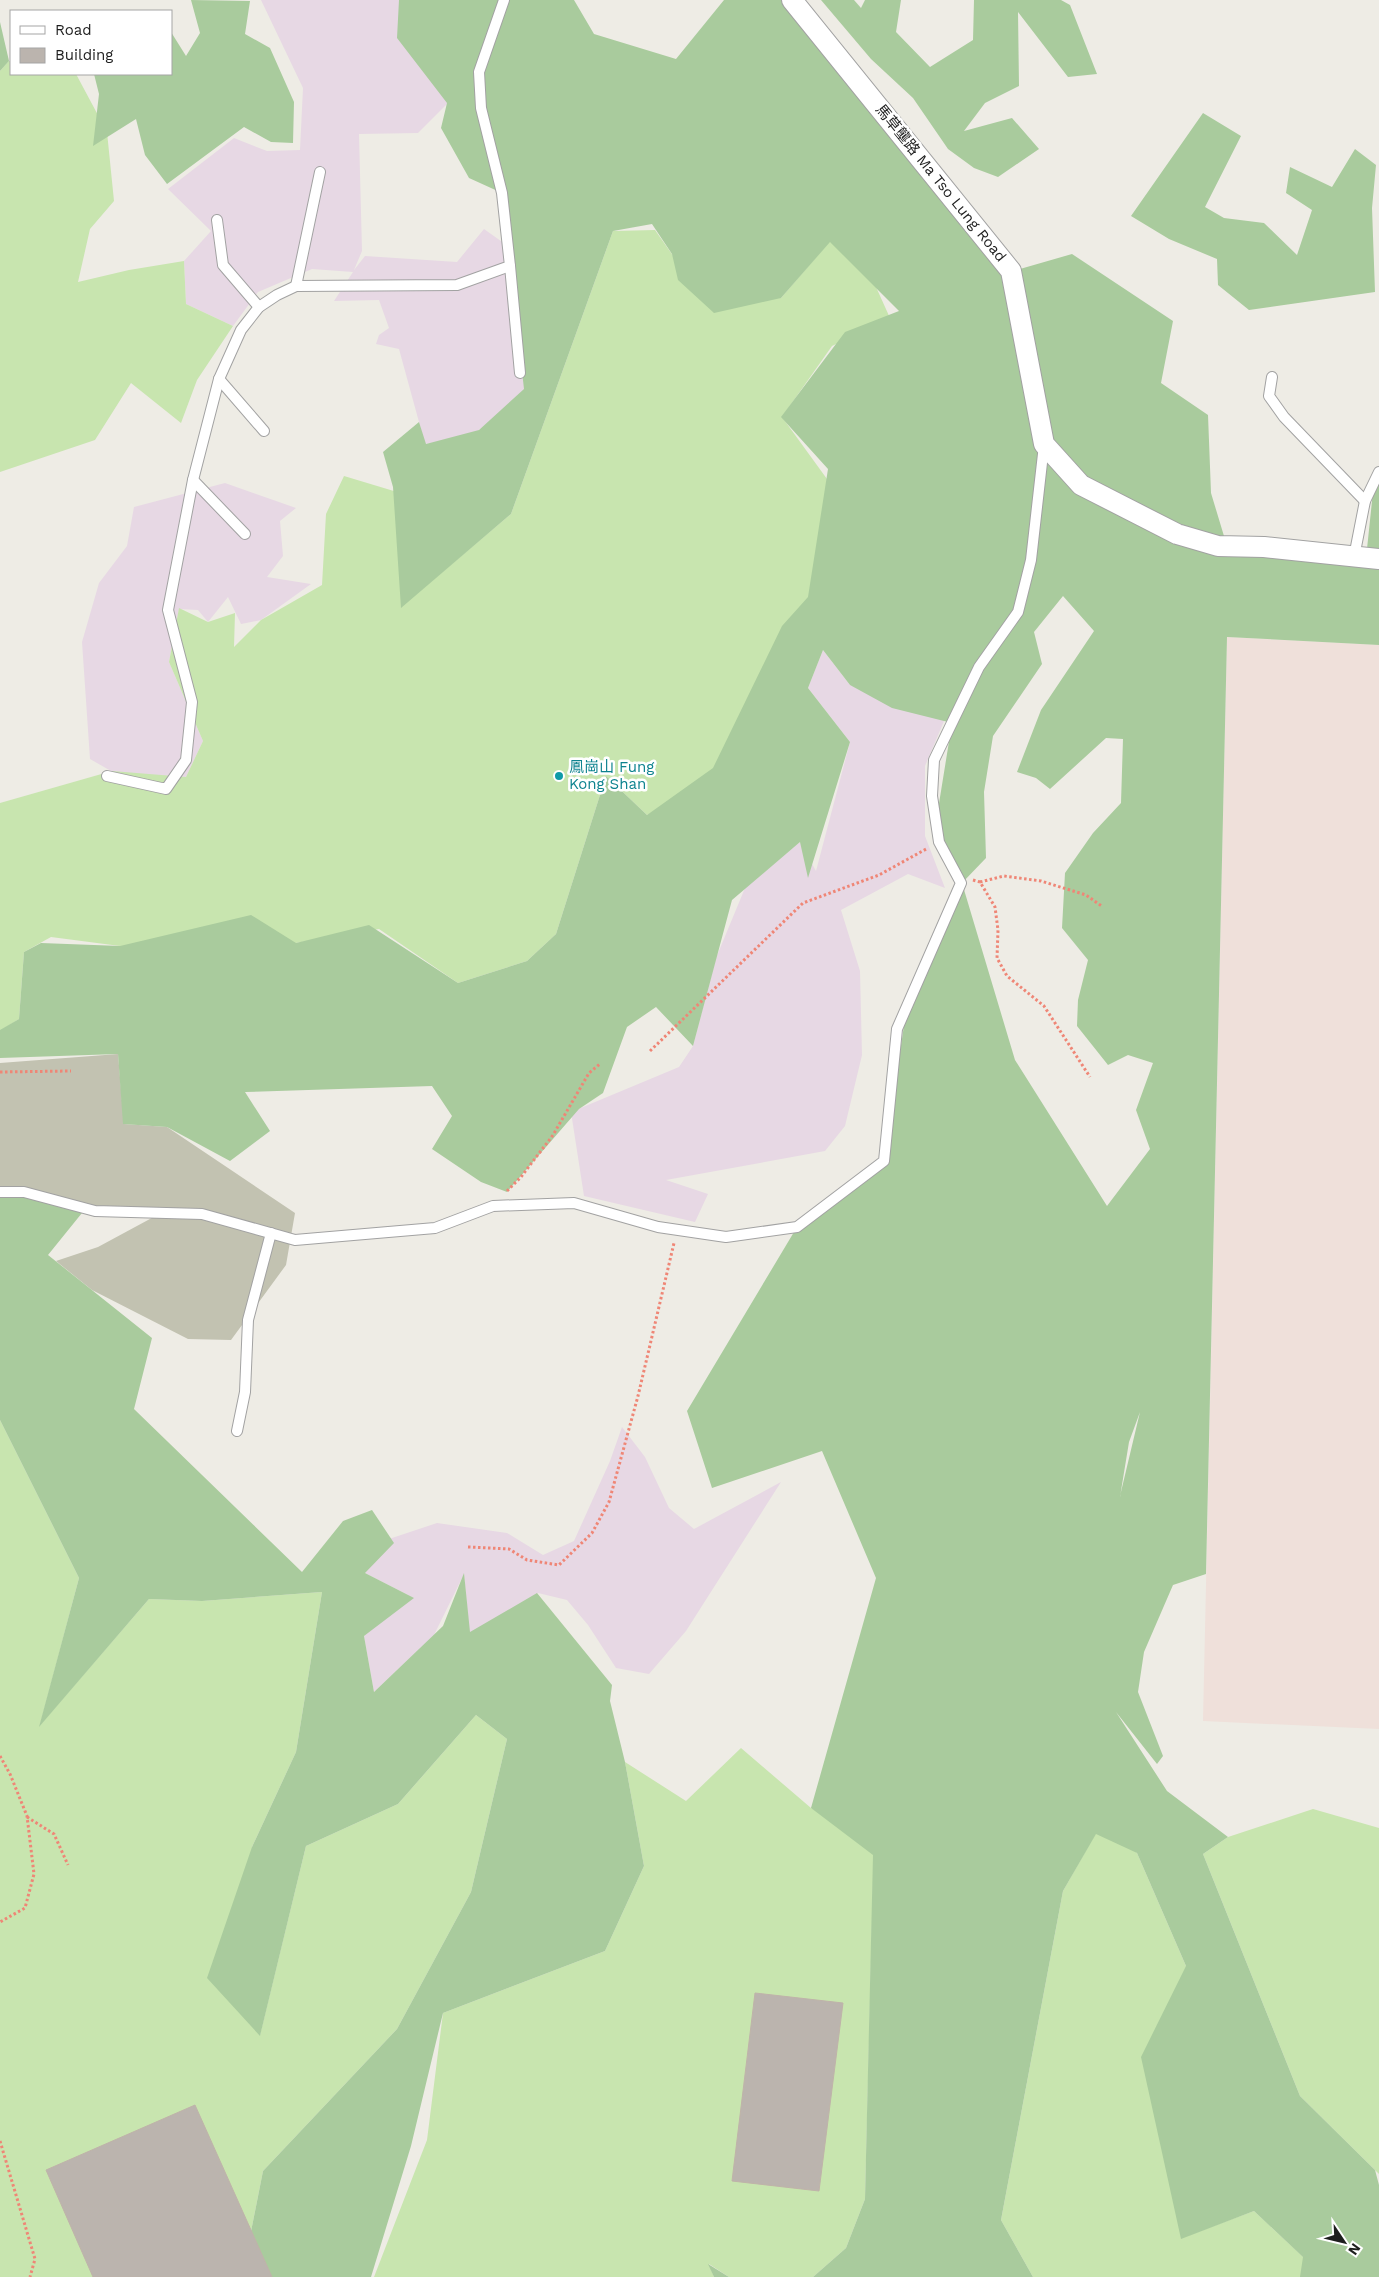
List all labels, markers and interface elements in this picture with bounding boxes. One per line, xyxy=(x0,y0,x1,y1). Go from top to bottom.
legend xyxy=(10,10,172,75)
text: Road xyxy=(55,21,92,39)
text: Building xyxy=(55,46,113,64)
street label: 馬草壟路 Ma Tso Lung Road xyxy=(872,101,1010,265)
place label: 鳳崗山 Fung Kong Shan xyxy=(569,758,654,793)
marker: 鳳崗山 Fung Kong Shan xyxy=(553,770,565,782)
north arrow xyxy=(1319,2217,1369,2267)
text: N xyxy=(1345,2241,1364,2258)

